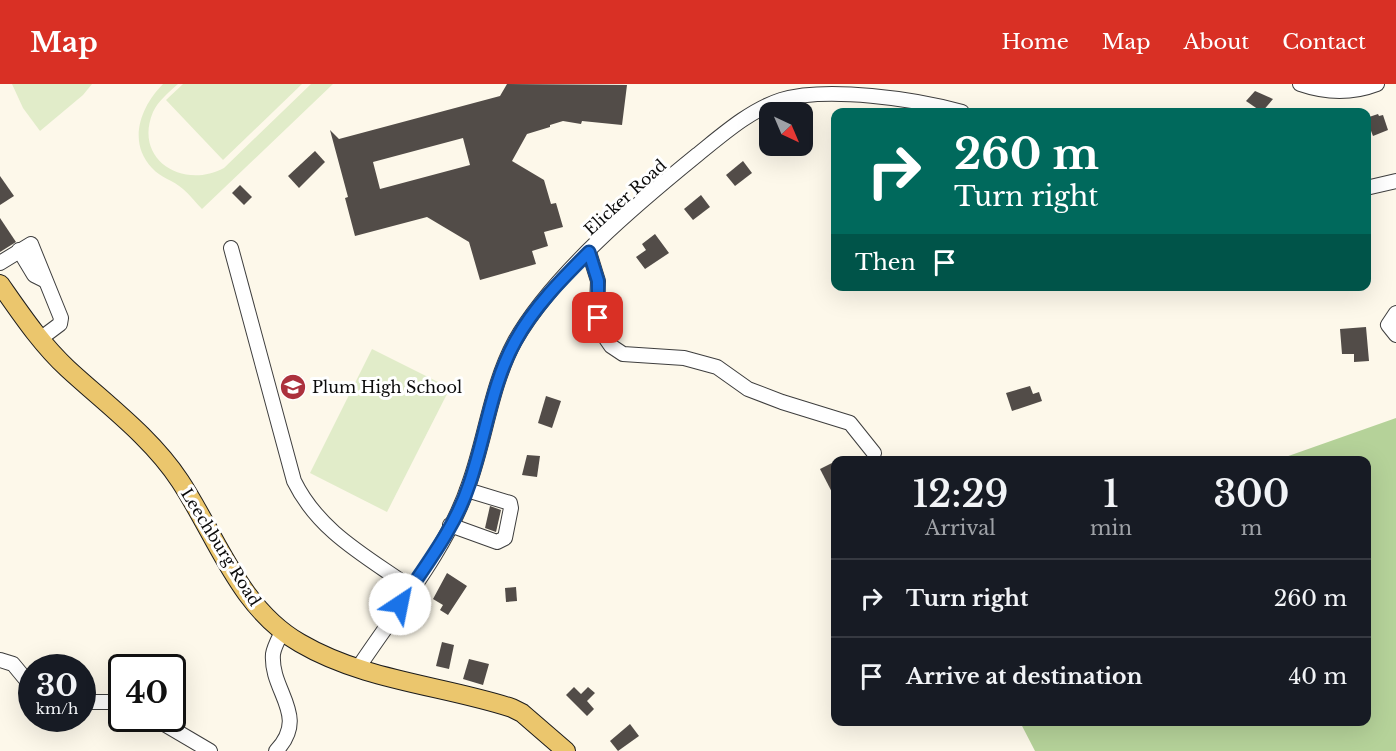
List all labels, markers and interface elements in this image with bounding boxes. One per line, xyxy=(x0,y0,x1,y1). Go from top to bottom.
text: Map xyxy=(30,25,98,60)
text: Home xyxy=(1002,29,1069,55)
text: Map xyxy=(1102,29,1150,55)
text: About xyxy=(1183,29,1249,55)
text: Contact xyxy=(1282,29,1366,55)
north arrow xyxy=(759,102,813,156)
map controls xyxy=(759,102,813,156)
text: 260 m xyxy=(954,128,1099,180)
icon: right xyxy=(855,132,933,210)
street label: Elicker Road xyxy=(580,155,670,239)
text: Turn right xyxy=(954,180,1098,213)
icon: arrive xyxy=(928,246,961,279)
text: Then xyxy=(855,249,916,276)
pin xyxy=(572,292,623,343)
icon: arrive xyxy=(581,301,614,334)
school or university icon: Plum High School xyxy=(278,372,308,402)
place label: Plum High School xyxy=(312,377,462,397)
text: 12:29 xyxy=(912,472,1008,517)
text: 1 xyxy=(1103,472,1119,517)
text: 300 xyxy=(1213,472,1290,517)
street label: Leechburg Road xyxy=(177,484,265,610)
text: Arrival xyxy=(925,516,996,540)
text: min xyxy=(1090,516,1132,540)
text: m xyxy=(1241,516,1262,540)
position arrow xyxy=(368,572,432,636)
icon: right xyxy=(855,582,888,615)
text: Turn right xyxy=(906,585,1028,612)
text: 260 m xyxy=(1274,585,1347,612)
speed limit sign: 40 xyxy=(108,654,186,732)
icon: arrive xyxy=(855,660,888,693)
text: Arrive at destination xyxy=(906,663,1143,690)
text: 40 m xyxy=(1289,663,1347,690)
text: 30 xyxy=(36,667,78,704)
text: km/h xyxy=(36,699,78,718)

